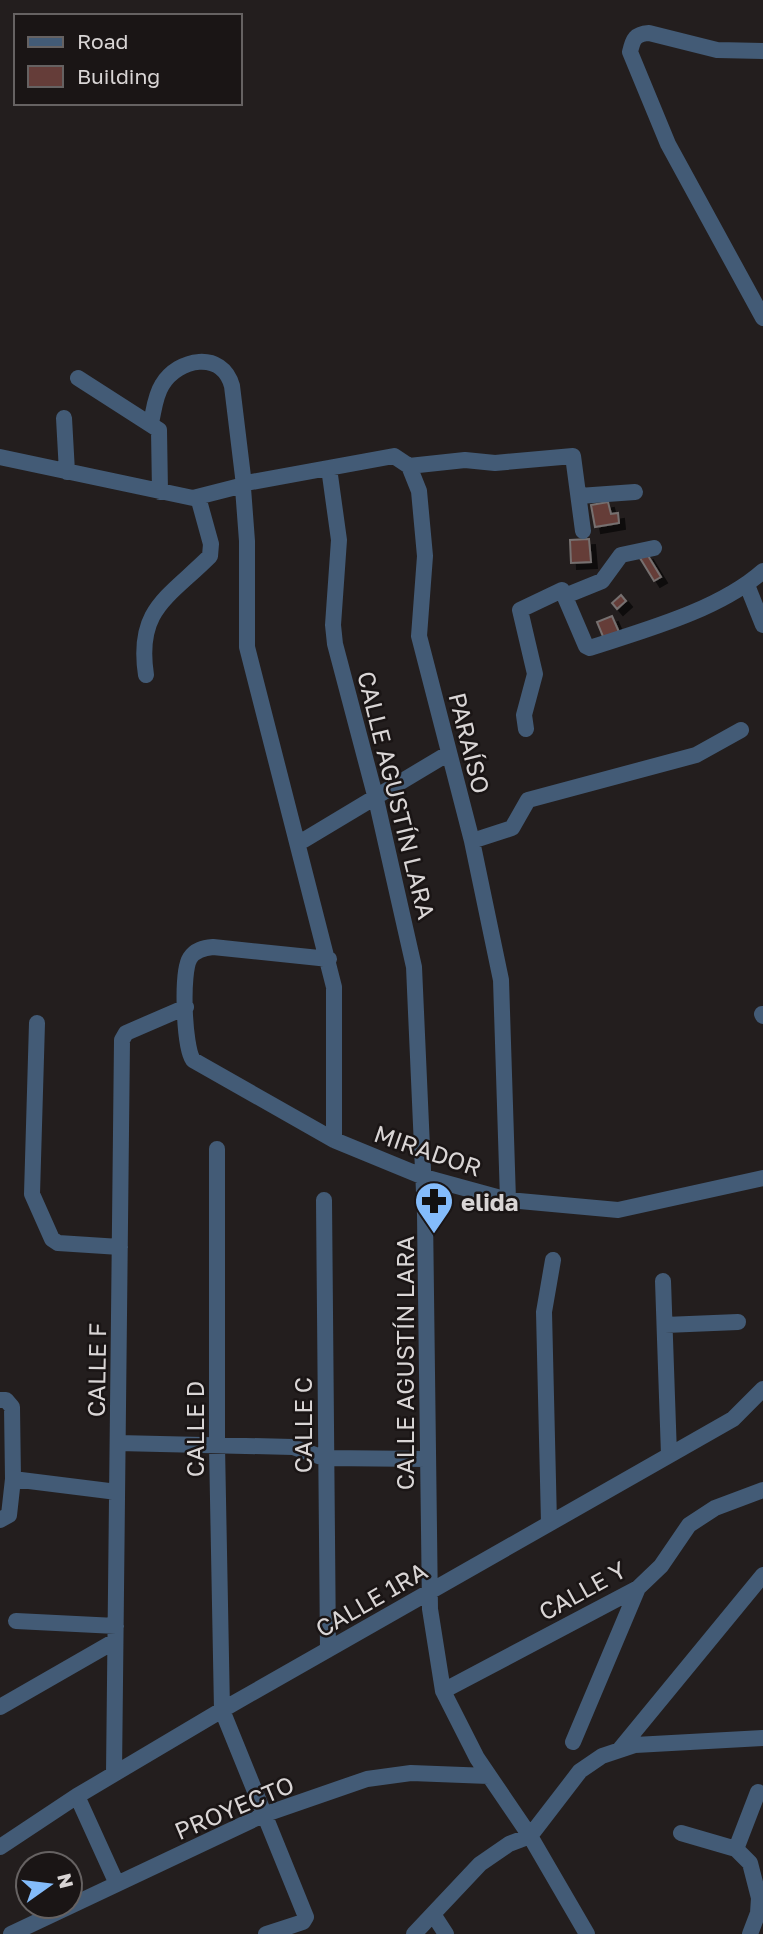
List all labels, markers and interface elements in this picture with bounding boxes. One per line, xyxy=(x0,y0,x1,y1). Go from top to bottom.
legend xyxy=(14,14,242,105)
text: Road xyxy=(77,28,128,54)
text: Building xyxy=(77,63,160,89)
street label: CALLE AGUSTÍN LARA xyxy=(352,668,442,922)
street label: PARAÍSO xyxy=(443,690,497,796)
street label: MIRADOR xyxy=(371,1118,485,1182)
pharmacy icon: elida xyxy=(413,1180,455,1235)
place label: elida xyxy=(461,1187,519,1216)
street label: CALLE AGUSTÍN LARA xyxy=(390,1236,419,1490)
street label: CALLE F xyxy=(81,1323,111,1417)
street label: CALLE C xyxy=(288,1377,317,1473)
street label: CALLE D xyxy=(180,1381,209,1477)
street label: CALLE Y xyxy=(533,1554,631,1626)
street label: CALLE 1RA xyxy=(310,1555,432,1643)
street label: PROYECTO xyxy=(170,1769,298,1845)
north arrow xyxy=(14,1850,84,1920)
text: N xyxy=(53,1871,79,1891)

